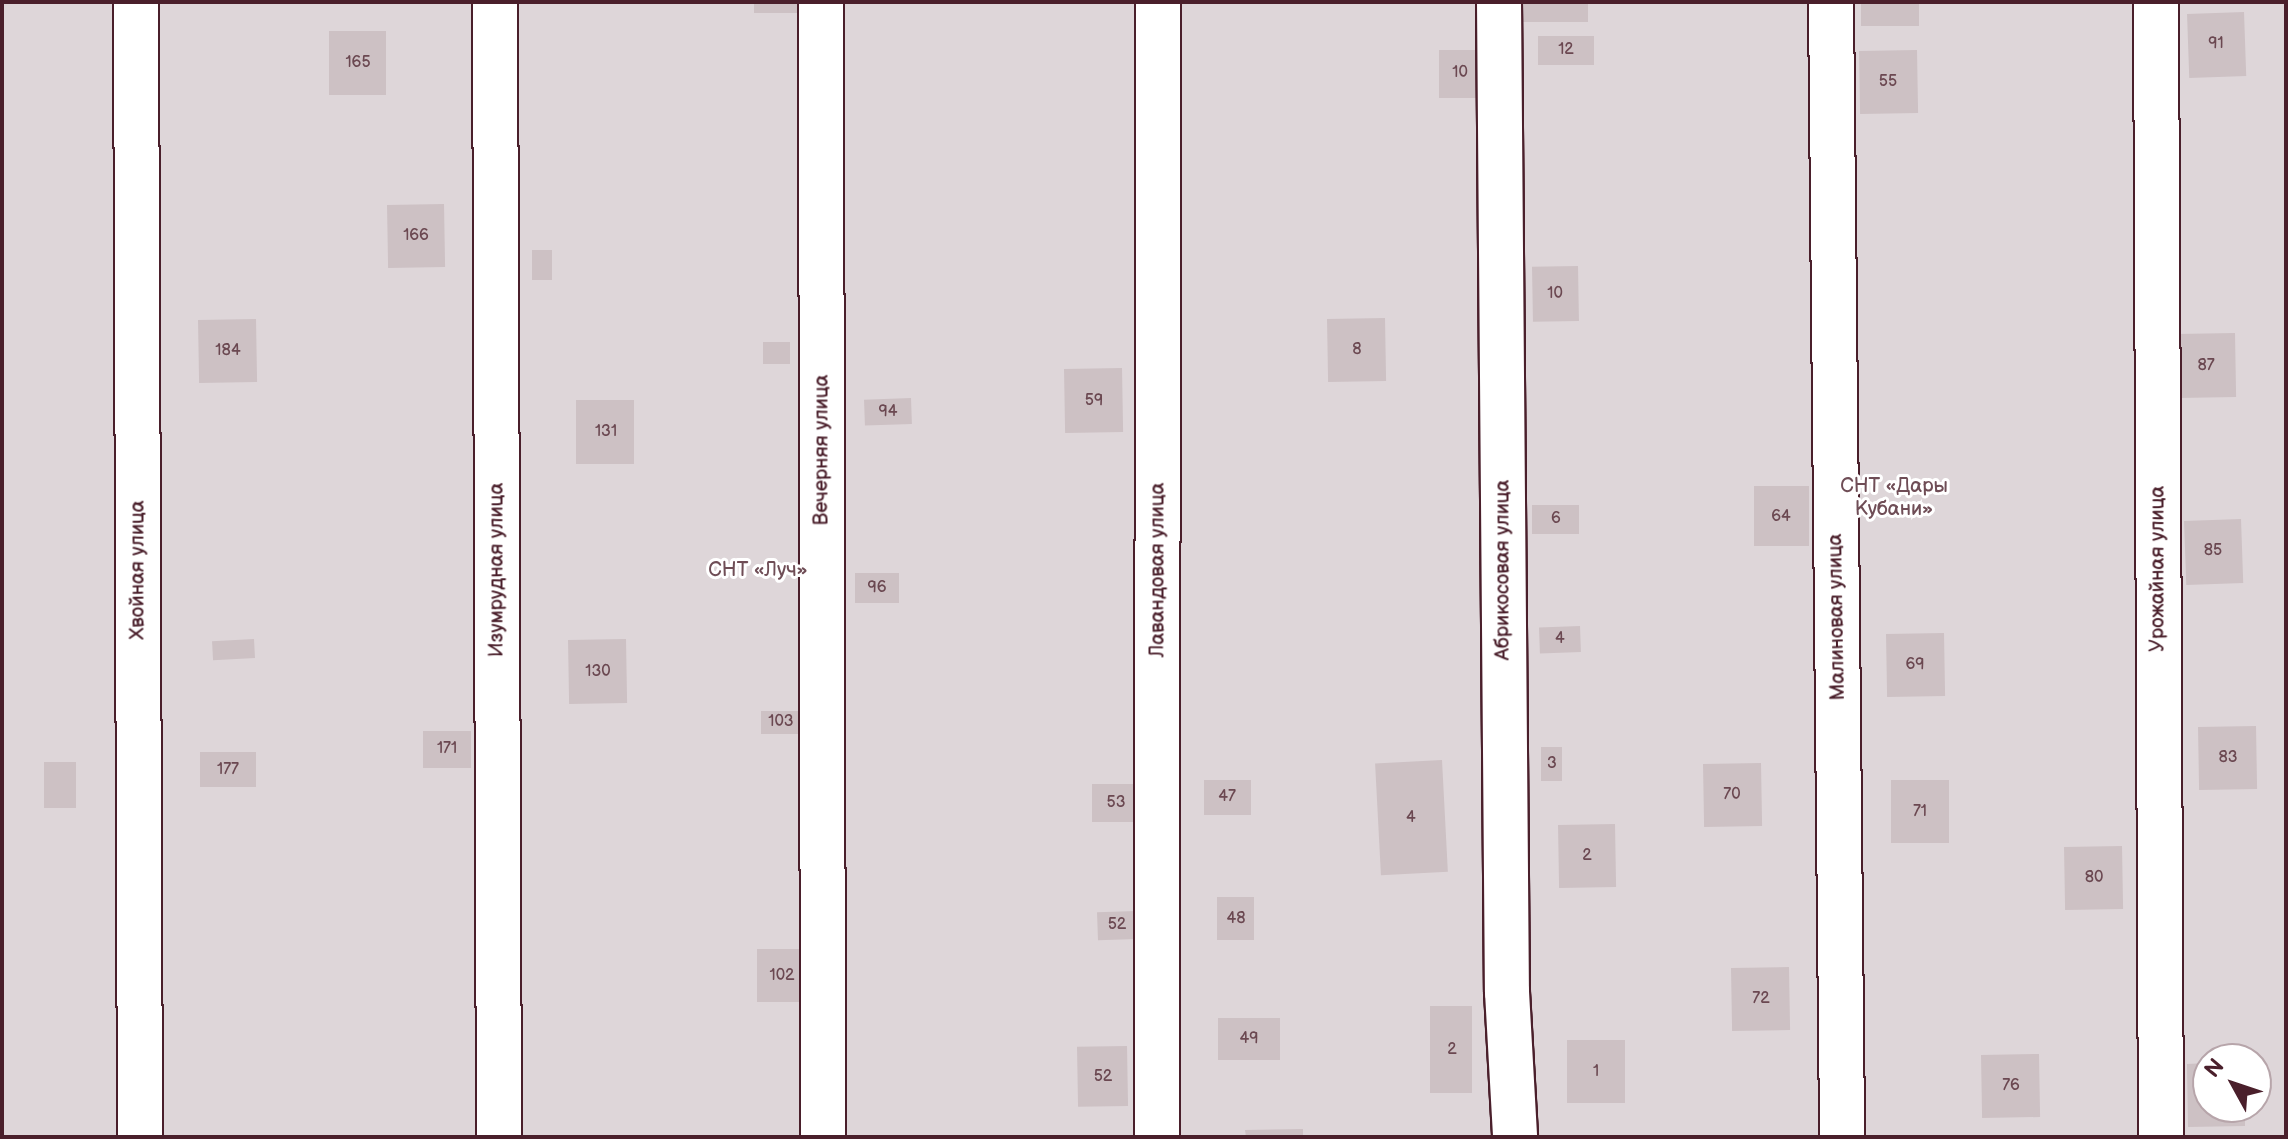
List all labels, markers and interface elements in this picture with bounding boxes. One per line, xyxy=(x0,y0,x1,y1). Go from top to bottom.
house number: 91 xyxy=(2208,34,2224,54)
house number: 12 xyxy=(1558,40,1574,60)
house number: 165 xyxy=(345,53,371,73)
house number: 10 xyxy=(1452,63,1468,83)
house number: 55 xyxy=(1879,72,1897,92)
house number: 166 xyxy=(403,226,429,246)
house number: 10 xyxy=(1547,284,1563,304)
house number: 8 xyxy=(1352,340,1362,360)
house number: 184 xyxy=(215,341,241,361)
house number: 87 xyxy=(2197,356,2215,376)
street label: Вечерняя улица xyxy=(810,375,834,525)
house number: 59 xyxy=(1085,391,1103,411)
house number: 94 xyxy=(878,402,898,422)
house number: 131 xyxy=(595,422,617,442)
park label: СНТ «Дары Кубани» xyxy=(1840,474,1948,521)
street label: Абрикосовая улица xyxy=(1491,480,1515,660)
street label: Изумрудная улица xyxy=(485,483,509,657)
street label: Лавандовая улица xyxy=(1146,483,1170,657)
street label: Урожайная улица xyxy=(2146,486,2170,652)
street label: Хвойная улица xyxy=(126,500,150,640)
house number: 64 xyxy=(1771,507,1791,527)
house number: 6 xyxy=(1551,509,1561,529)
street label: Малиновая улица xyxy=(1824,533,1850,701)
house number: 85 xyxy=(2204,541,2222,561)
park label: СНТ «Луч» xyxy=(708,558,808,582)
house number: 96 xyxy=(867,578,887,598)
house number: 4 xyxy=(1555,629,1565,649)
house number: 69 xyxy=(1905,655,1925,675)
house number: 130 xyxy=(585,662,611,682)
house number: 103 xyxy=(768,712,794,732)
house number: 171 xyxy=(437,739,457,759)
house number: 83 xyxy=(2218,748,2238,768)
house number: 3 xyxy=(1547,754,1557,774)
house number: 177 xyxy=(217,760,239,780)
house number: 70 xyxy=(1723,785,1741,805)
house number: 47 xyxy=(1218,787,1236,807)
house number: 53 xyxy=(1106,793,1126,813)
house number: 71 xyxy=(1913,802,1927,822)
house number: 4 xyxy=(1406,808,1416,828)
house number: 2 xyxy=(1582,846,1592,866)
house number: 80 xyxy=(2085,868,2103,888)
house number: 48 xyxy=(1226,909,1246,929)
house number: 52 xyxy=(1108,915,1126,935)
house number: 102 xyxy=(769,966,795,986)
house number: 72 xyxy=(1752,989,1770,1009)
house number: 49 xyxy=(1239,1029,1259,1049)
house number: 2 xyxy=(1447,1040,1457,1060)
north arrow xyxy=(2192,1043,2272,1123)
text: N xyxy=(2199,1054,2230,1084)
house number: 1 xyxy=(1593,1062,1599,1082)
house number: 52 xyxy=(1094,1067,1112,1087)
house number: 76 xyxy=(2002,1076,2020,1096)

